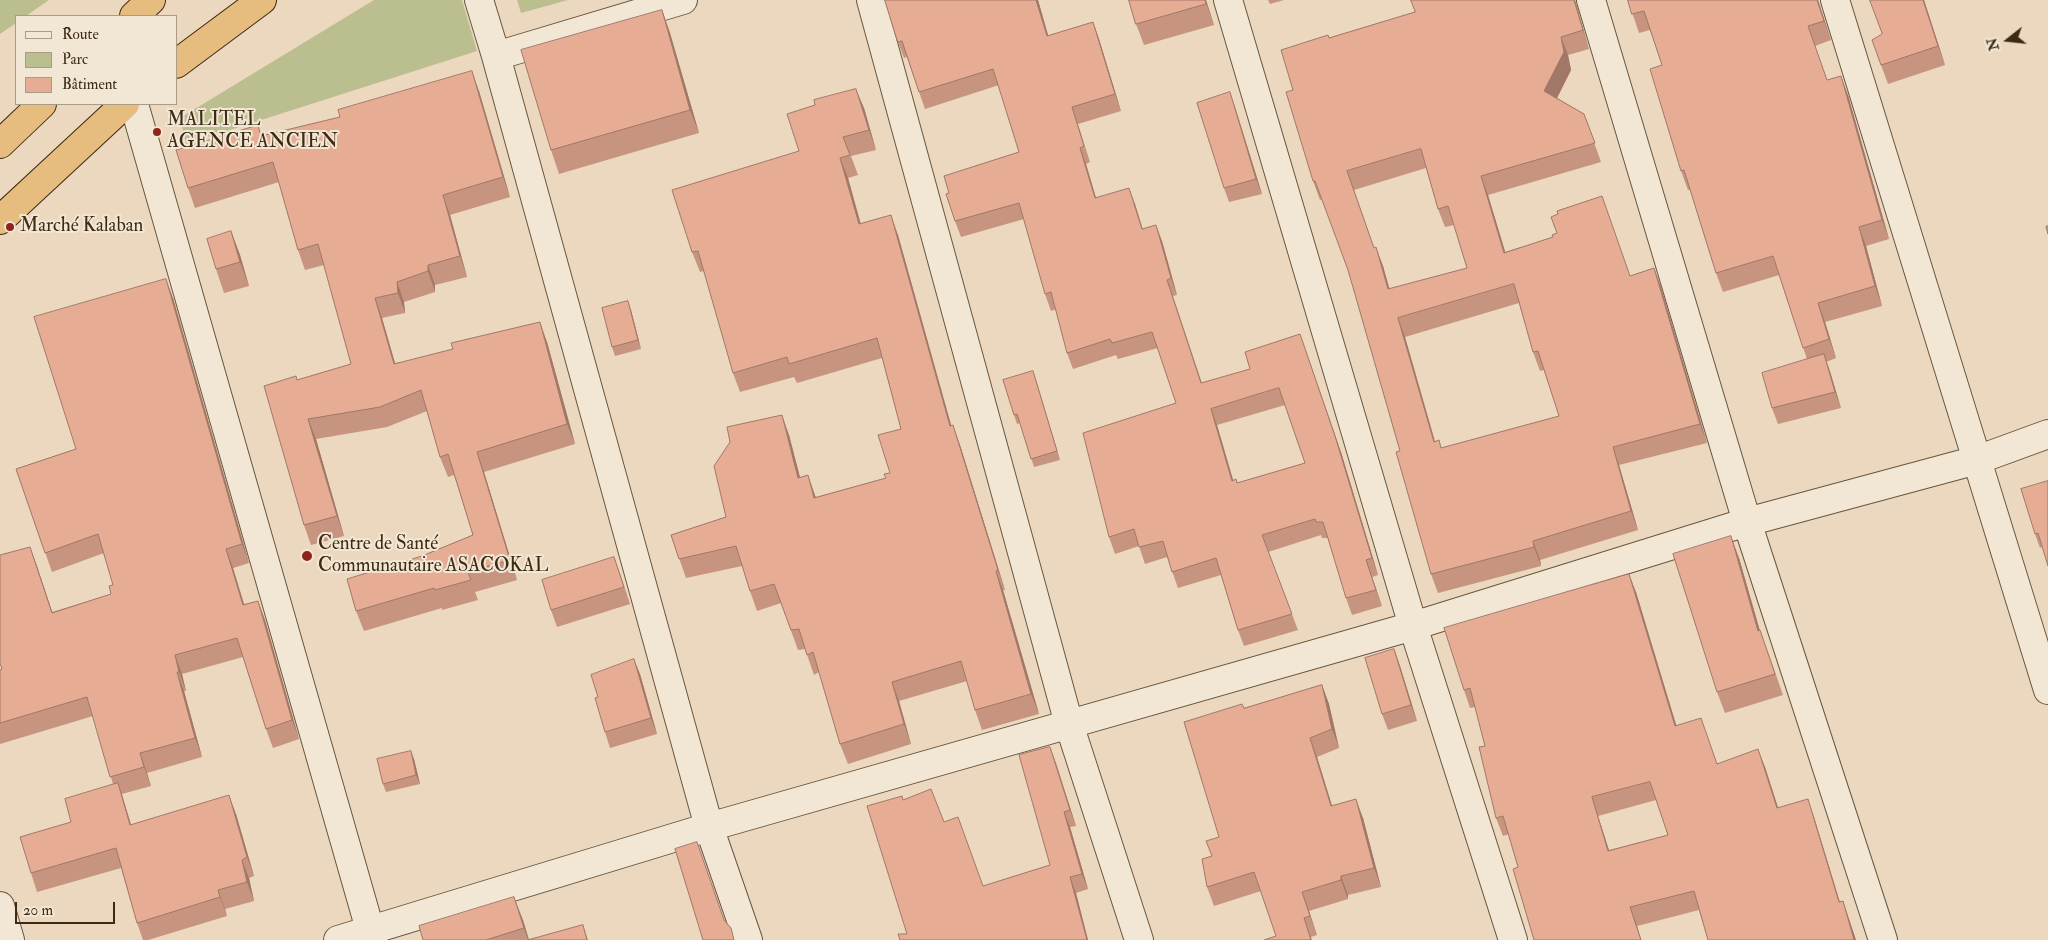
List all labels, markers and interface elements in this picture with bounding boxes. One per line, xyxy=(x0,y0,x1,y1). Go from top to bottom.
legend xyxy=(15,15,178,105)
north arrow xyxy=(1983,15,2033,65)
text: Route xyxy=(62,25,99,44)
text: N xyxy=(1983,36,2003,53)
text: Parc xyxy=(62,50,88,69)
text: Bâtiment xyxy=(62,75,117,94)
place label: MALITEL AGENCE ANCIEN xyxy=(167,110,338,154)
marker: MALITEL AGENCE ANCIEN xyxy=(151,126,163,138)
place label: Marché Kalaban xyxy=(20,216,143,238)
marker: Marché Kalaban xyxy=(4,221,16,233)
place label: Centre de Santé Communautaire ASACOKAL xyxy=(318,534,548,578)
marker: Centre de Santé Communautaire ASACOKAL xyxy=(300,549,314,563)
scale bar xyxy=(18,892,118,924)
text: 20 m xyxy=(23,901,53,920)

